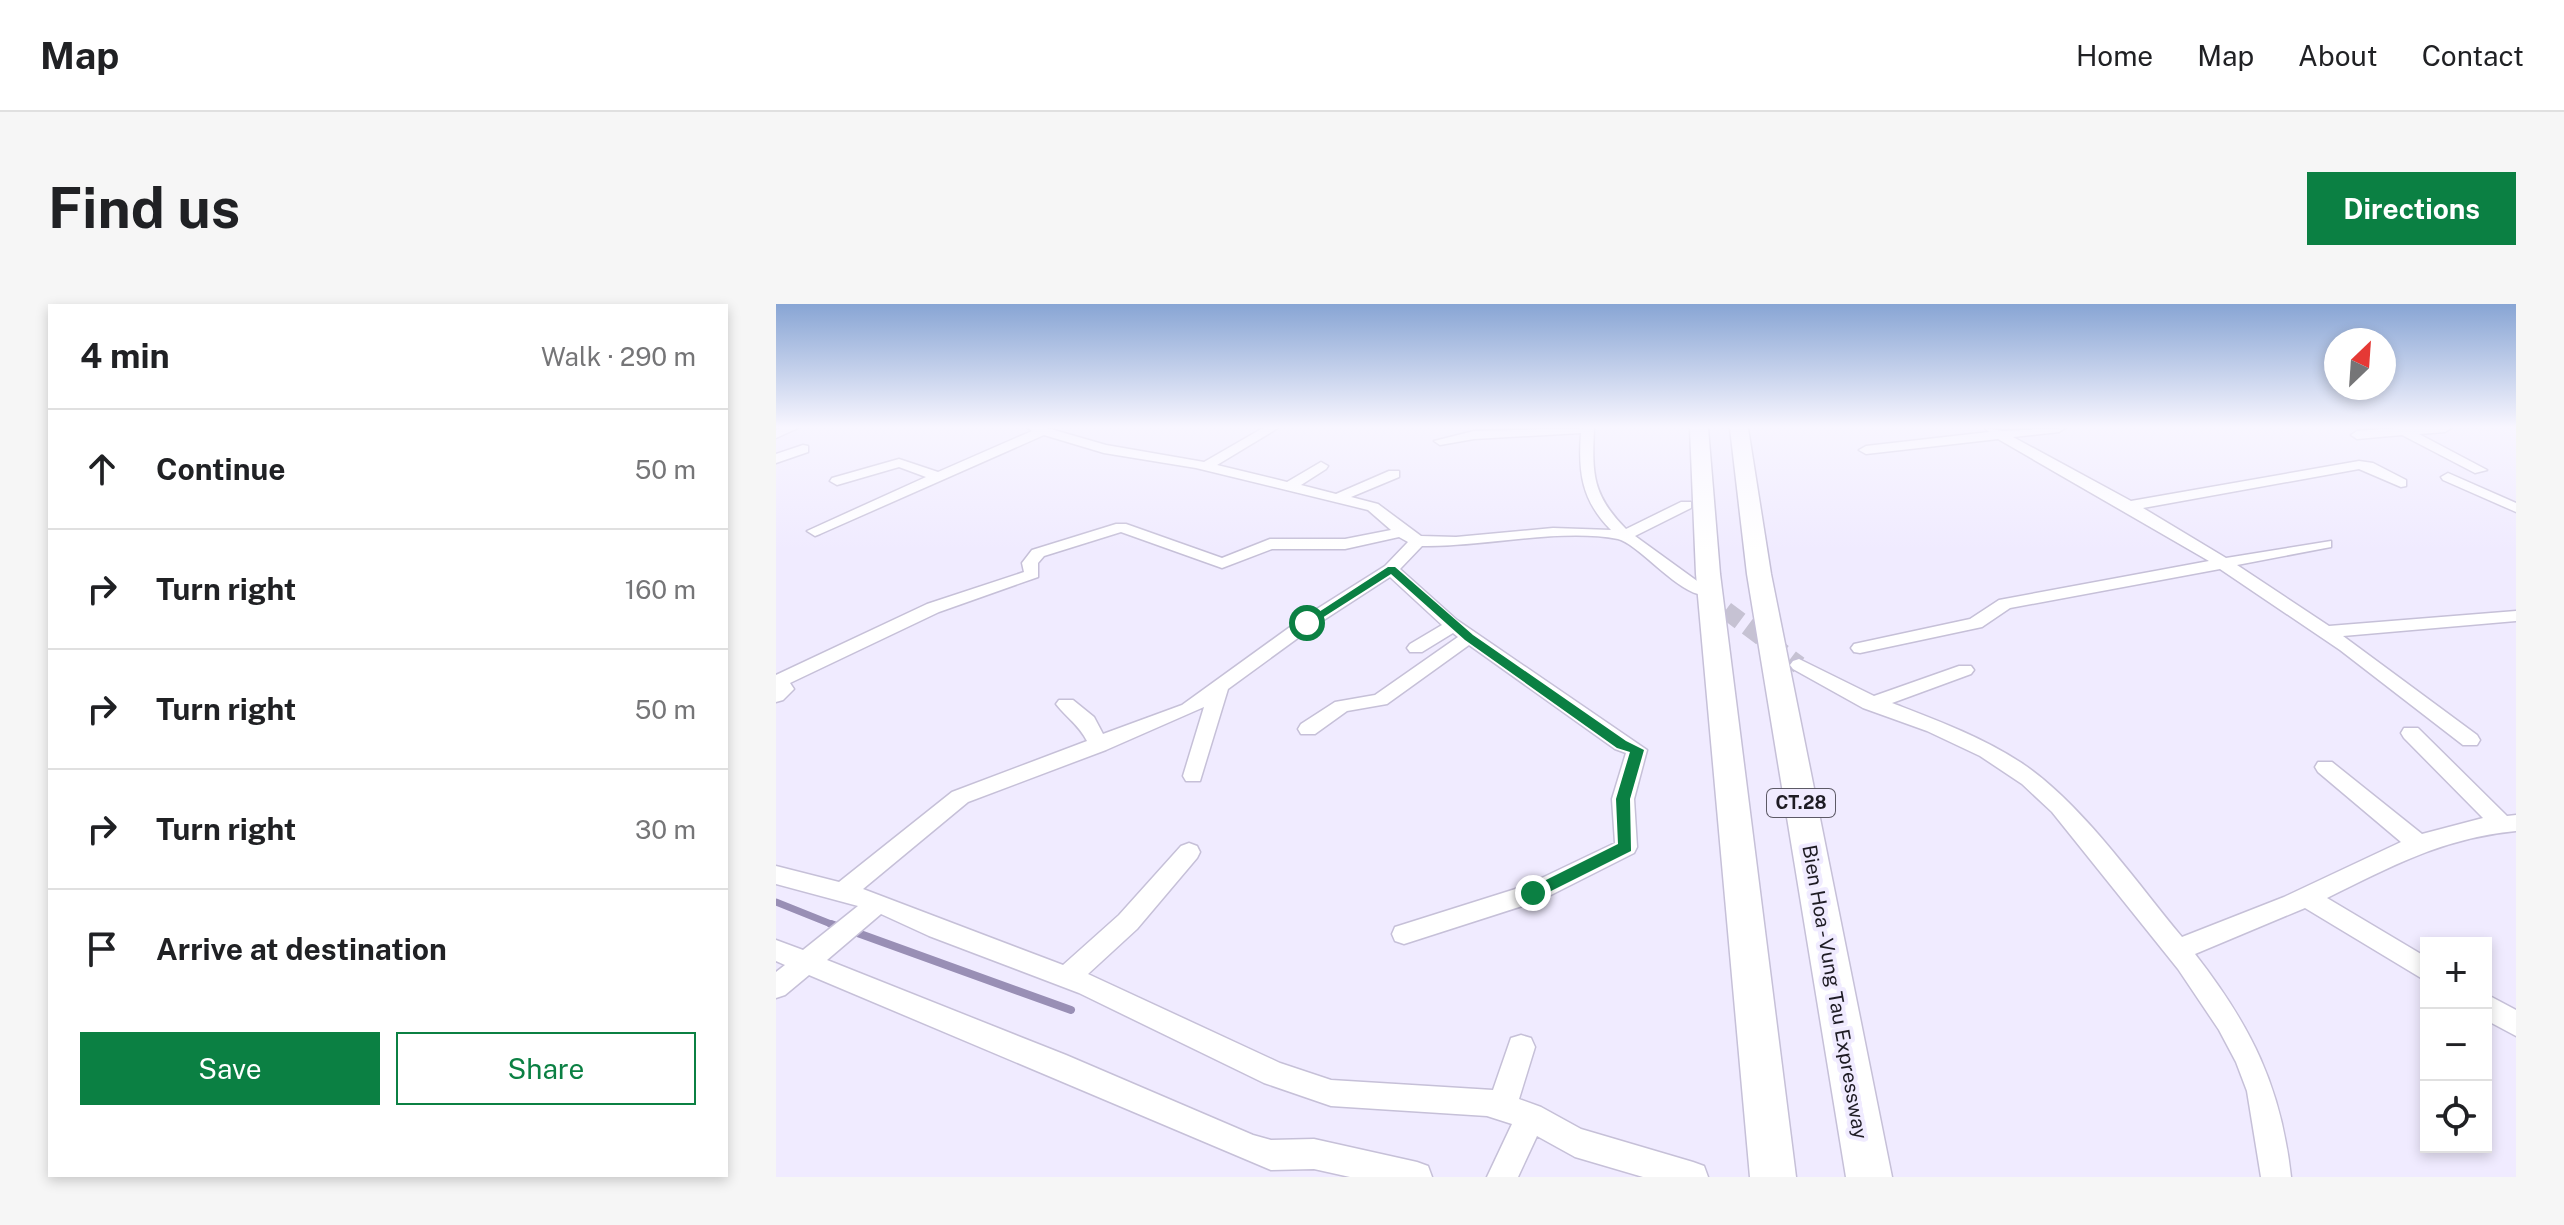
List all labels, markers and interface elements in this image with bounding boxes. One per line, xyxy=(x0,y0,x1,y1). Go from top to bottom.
text: Map xyxy=(40,33,119,78)
text: Home xyxy=(2076,39,2153,72)
text: Map xyxy=(2197,39,2254,72)
text: About xyxy=(2298,39,2378,72)
text: Contact xyxy=(2422,39,2524,72)
button: Directions xyxy=(2307,172,2516,245)
text: Find us xyxy=(48,175,240,241)
north arrow xyxy=(2324,328,2396,400)
text: 4 min xyxy=(80,336,170,376)
text: Walk · 290 m xyxy=(541,341,696,372)
icon: ahead xyxy=(80,447,124,491)
text: Continue xyxy=(156,451,286,487)
text: 50 m xyxy=(635,454,696,485)
icon: right xyxy=(80,567,124,611)
text: Turn right xyxy=(156,571,296,607)
text: 160 m xyxy=(625,574,696,605)
route start xyxy=(1289,605,1325,641)
icon: right xyxy=(80,687,124,731)
text: Turn right xyxy=(156,691,296,727)
text: 50 m xyxy=(635,694,696,725)
road number: CT.28 xyxy=(1767,789,1835,817)
icon: right xyxy=(80,807,124,851)
text: Turn right xyxy=(156,811,296,847)
text: 30 m xyxy=(635,814,696,845)
street label: Bien Hoa - Vung Tau Expressway xyxy=(1797,843,1873,1141)
route end xyxy=(1515,875,1551,911)
icon: arrive xyxy=(80,927,124,971)
text: Arrive at destination xyxy=(156,931,447,967)
map controls xyxy=(2420,937,2492,1153)
button: + xyxy=(2420,937,2492,1009)
button: − xyxy=(2420,1009,2492,1081)
button: Save xyxy=(80,1032,380,1105)
button: Share xyxy=(396,1032,696,1105)
button: locate xyxy=(2420,1081,2492,1153)

